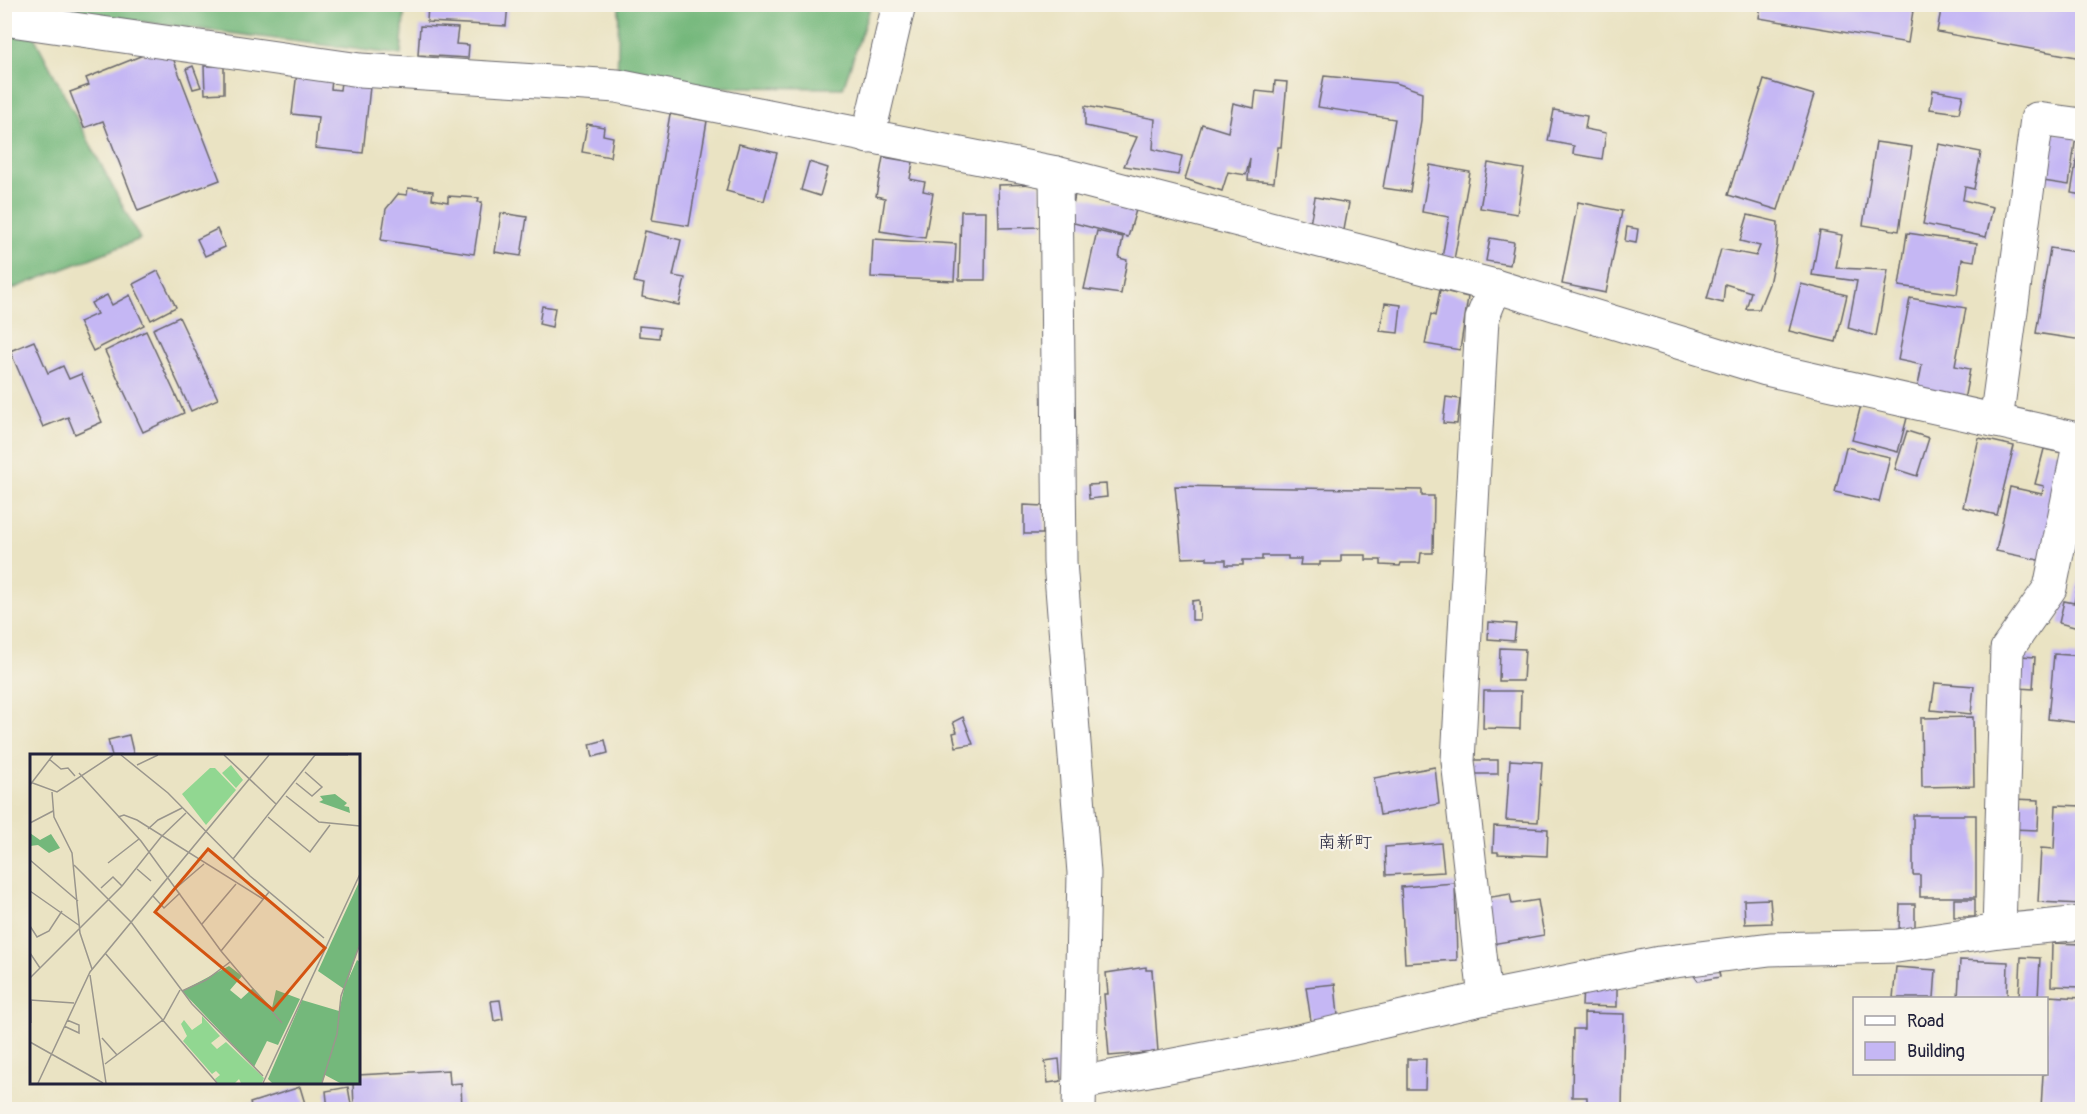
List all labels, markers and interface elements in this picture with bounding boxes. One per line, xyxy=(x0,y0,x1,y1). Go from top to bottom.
inset map xyxy=(30,754,360,1084)
district label: 南新町 xyxy=(1318,831,1372,854)
legend xyxy=(1853,997,2048,1075)
text: Road xyxy=(1907,1010,1944,1033)
text: Building xyxy=(1907,1040,1965,1063)

